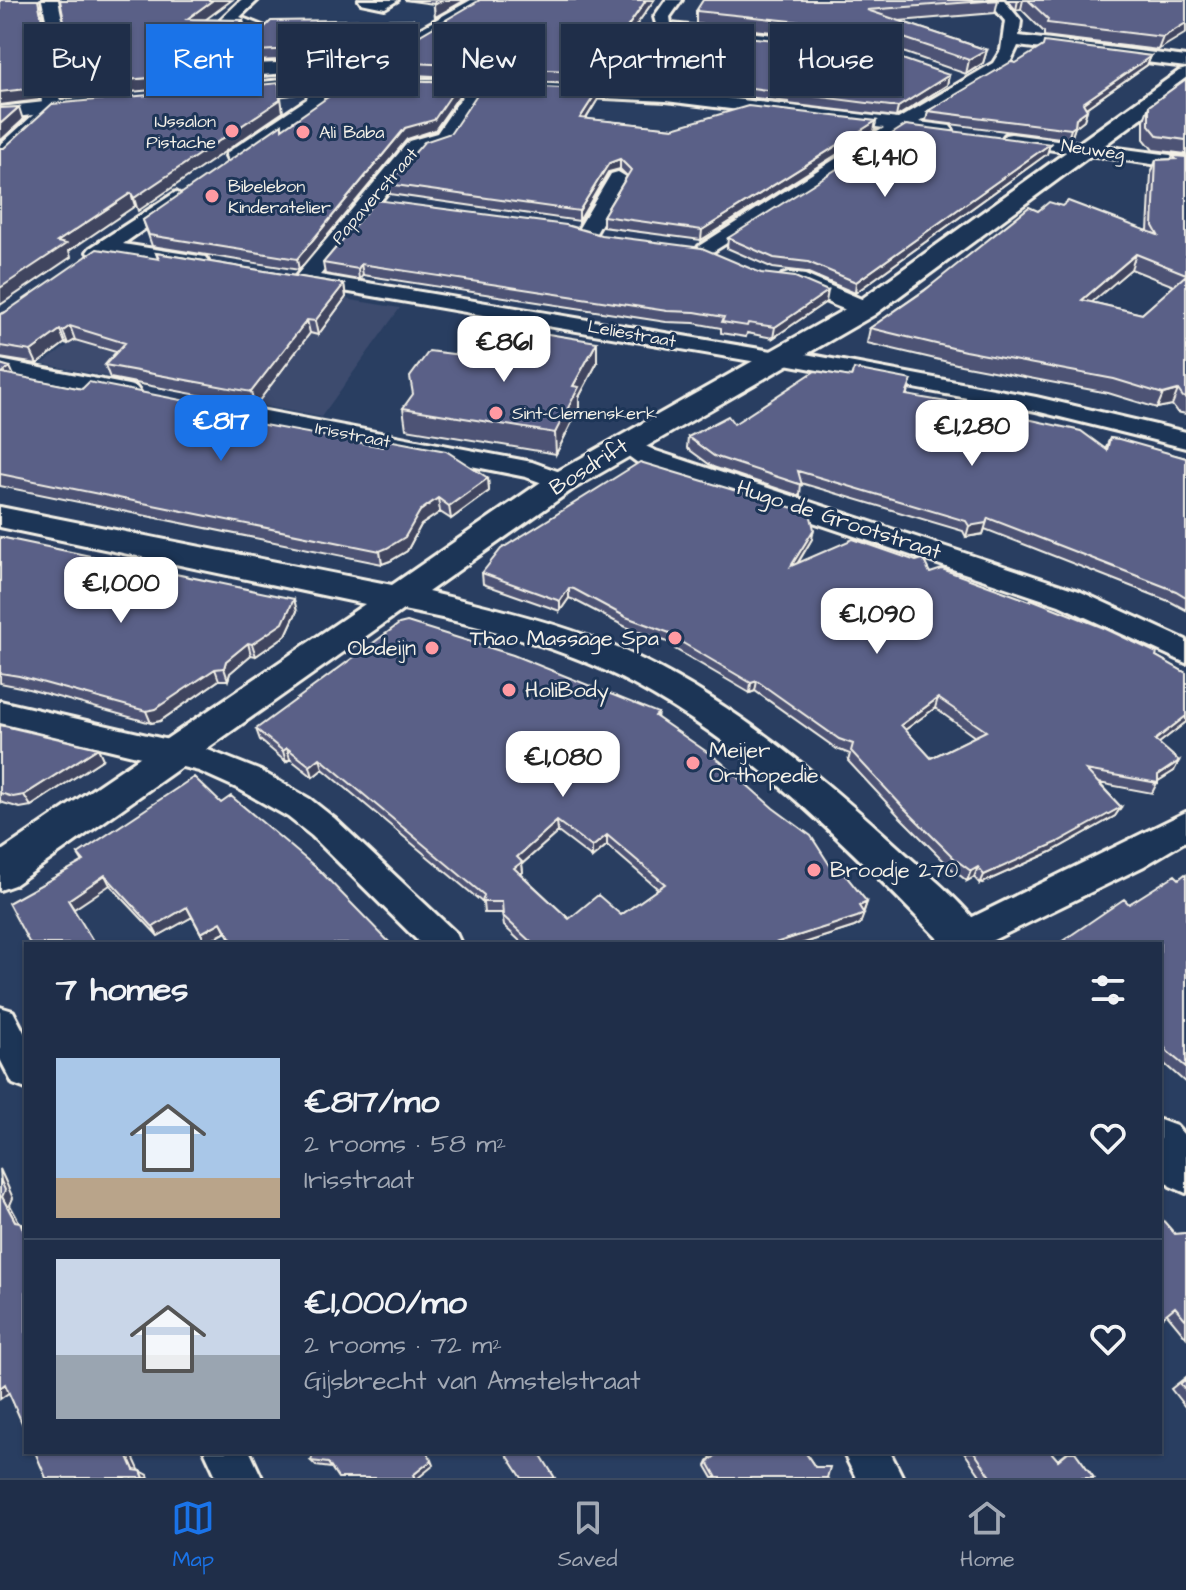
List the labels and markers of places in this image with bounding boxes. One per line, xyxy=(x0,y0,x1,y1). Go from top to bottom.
place label: IJssalon Pistache xyxy=(146,109,216,155)
place label: Ali Baba xyxy=(319,120,385,145)
marker: IJssalon Pistache xyxy=(223,122,241,140)
marker: Ali Baba xyxy=(294,123,312,141)
pin: €1,410 xyxy=(820,131,950,199)
place label: Bibelebon Kinderatelier xyxy=(228,174,331,220)
marker: Bibelebon Kinderatelier xyxy=(203,187,221,205)
pin: €861 xyxy=(457,316,551,384)
pin: €817 xyxy=(174,395,268,463)
pin: €1,280 xyxy=(907,400,1037,468)
place label: Sint-Clemenskerk xyxy=(512,401,657,426)
marker: Sint-Clemenskerk xyxy=(487,404,505,422)
pin: €1,000 xyxy=(56,557,186,625)
pin: €1,090 xyxy=(812,588,942,656)
place label: Thao Massage Spa xyxy=(470,623,659,655)
marker: Thao Massage Spa xyxy=(666,629,684,647)
place label: Obdeijn xyxy=(347,633,416,664)
marker: Obdeijn xyxy=(423,639,441,657)
place label: HoliBody xyxy=(525,675,609,707)
marker: HoliBody xyxy=(500,681,518,699)
pin: €1,080 xyxy=(498,731,628,799)
place label: Meijer Orthopedie xyxy=(709,735,819,791)
marker: Meijer Orthopedie xyxy=(684,754,702,772)
place label: Broodje 270 xyxy=(830,855,959,886)
marker: Broodje 270 xyxy=(805,861,823,879)

